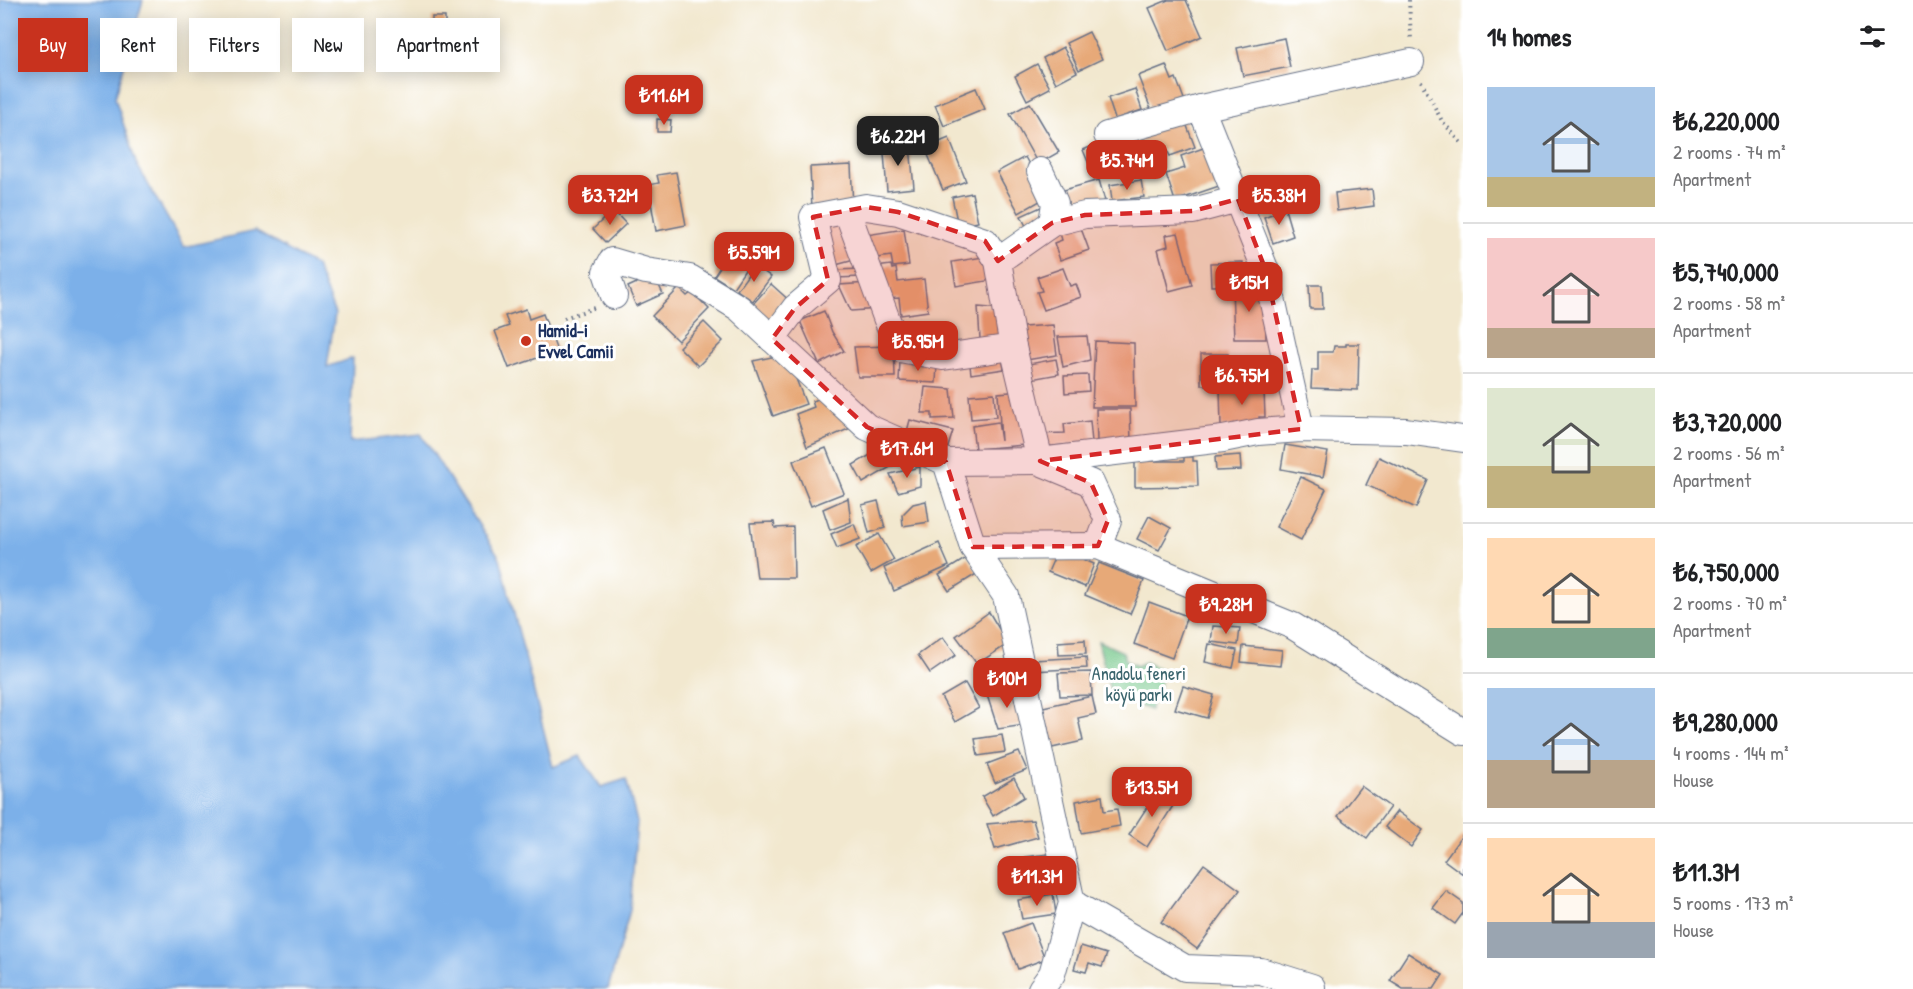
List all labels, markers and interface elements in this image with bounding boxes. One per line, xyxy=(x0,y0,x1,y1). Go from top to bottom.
chip: Buy xyxy=(18,18,88,72)
chip: Rent xyxy=(100,18,177,72)
chip: Filters xyxy=(189,18,280,72)
chip: New xyxy=(292,18,364,72)
chip: Apartment xyxy=(376,18,500,72)
text: 14 homes xyxy=(1487,19,1572,54)
icon: filters xyxy=(1856,20,1889,53)
pin: ₺11.6M xyxy=(615,75,713,126)
text: ₺11.6M xyxy=(639,81,689,108)
text: ₺6,220,000 xyxy=(1673,103,1780,138)
icon: home xyxy=(1535,111,1607,183)
pin: ₺6.22M xyxy=(849,116,947,167)
text: ₺6.22M xyxy=(871,122,925,149)
text: 2 rooms · 74 m² xyxy=(1673,138,1785,165)
pin: ₺5.74M xyxy=(1078,140,1176,191)
text: ₺5.74M xyxy=(1100,146,1154,173)
text: Apartment xyxy=(1673,165,1751,192)
pin: ₺3.72M xyxy=(561,175,659,226)
pin: ₺5.38M xyxy=(1230,175,1328,226)
text: ₺3.72M xyxy=(582,181,638,208)
text: ₺5.38M xyxy=(1252,181,1306,208)
pin: ₺5.59M xyxy=(705,232,803,283)
text: ₺5.59M xyxy=(728,238,780,265)
text: ₺5,740,000 xyxy=(1673,254,1779,289)
pin: ₺15M xyxy=(1213,262,1285,313)
icon: home xyxy=(1535,262,1607,334)
text: ₺15M xyxy=(1229,268,1269,295)
text: 2 rooms · 58 m² xyxy=(1673,289,1785,316)
text: Apartment xyxy=(1673,316,1751,343)
place label: Hamid-i Evvel Camii xyxy=(538,318,614,364)
pin: ₺5.95M xyxy=(869,321,967,372)
text: ₺5.95M xyxy=(892,327,944,354)
marker: Hamid-i Evvel Camii xyxy=(519,334,533,348)
pin: ₺6.75M xyxy=(1193,355,1291,406)
text: ₺6.75M xyxy=(1215,361,1269,388)
text: ₺3,720,000 xyxy=(1673,404,1782,439)
icon: home xyxy=(1535,412,1607,484)
pin: ₺17.6M xyxy=(858,428,956,479)
text: ₺17.6M xyxy=(881,434,933,461)
text: 2 rooms · 56 m² xyxy=(1673,439,1785,466)
text: Apartment xyxy=(1673,466,1751,493)
text: ₺6,750,000 xyxy=(1673,554,1779,589)
icon: home xyxy=(1535,562,1607,634)
pin: ₺9.28M xyxy=(1177,584,1275,635)
text: 2 rooms · 70 m² xyxy=(1673,589,1787,616)
text: ₺9.28M xyxy=(1200,590,1252,617)
text: Apartment xyxy=(1673,616,1751,643)
pin: ₺10M xyxy=(971,658,1043,709)
park label: Anadolu feneri köyü parkı xyxy=(1092,661,1186,707)
text: ₺10M xyxy=(987,664,1027,691)
text: ₺9,280,000 xyxy=(1673,704,1778,739)
icon: home xyxy=(1535,712,1607,784)
text: 4 rooms · 144 m² xyxy=(1673,739,1788,766)
text: House xyxy=(1673,766,1714,793)
pin: ₺13.5M xyxy=(1103,767,1201,818)
text: ₺13.5M xyxy=(1126,773,1178,800)
text: ₺11.3M xyxy=(1673,854,1739,889)
pin: ₺11.3M xyxy=(988,856,1086,907)
text: ₺11.3M xyxy=(1011,862,1063,889)
icon: home xyxy=(1535,862,1607,934)
text: 5 rooms · 173 m² xyxy=(1673,889,1793,916)
text: House xyxy=(1673,916,1714,943)

